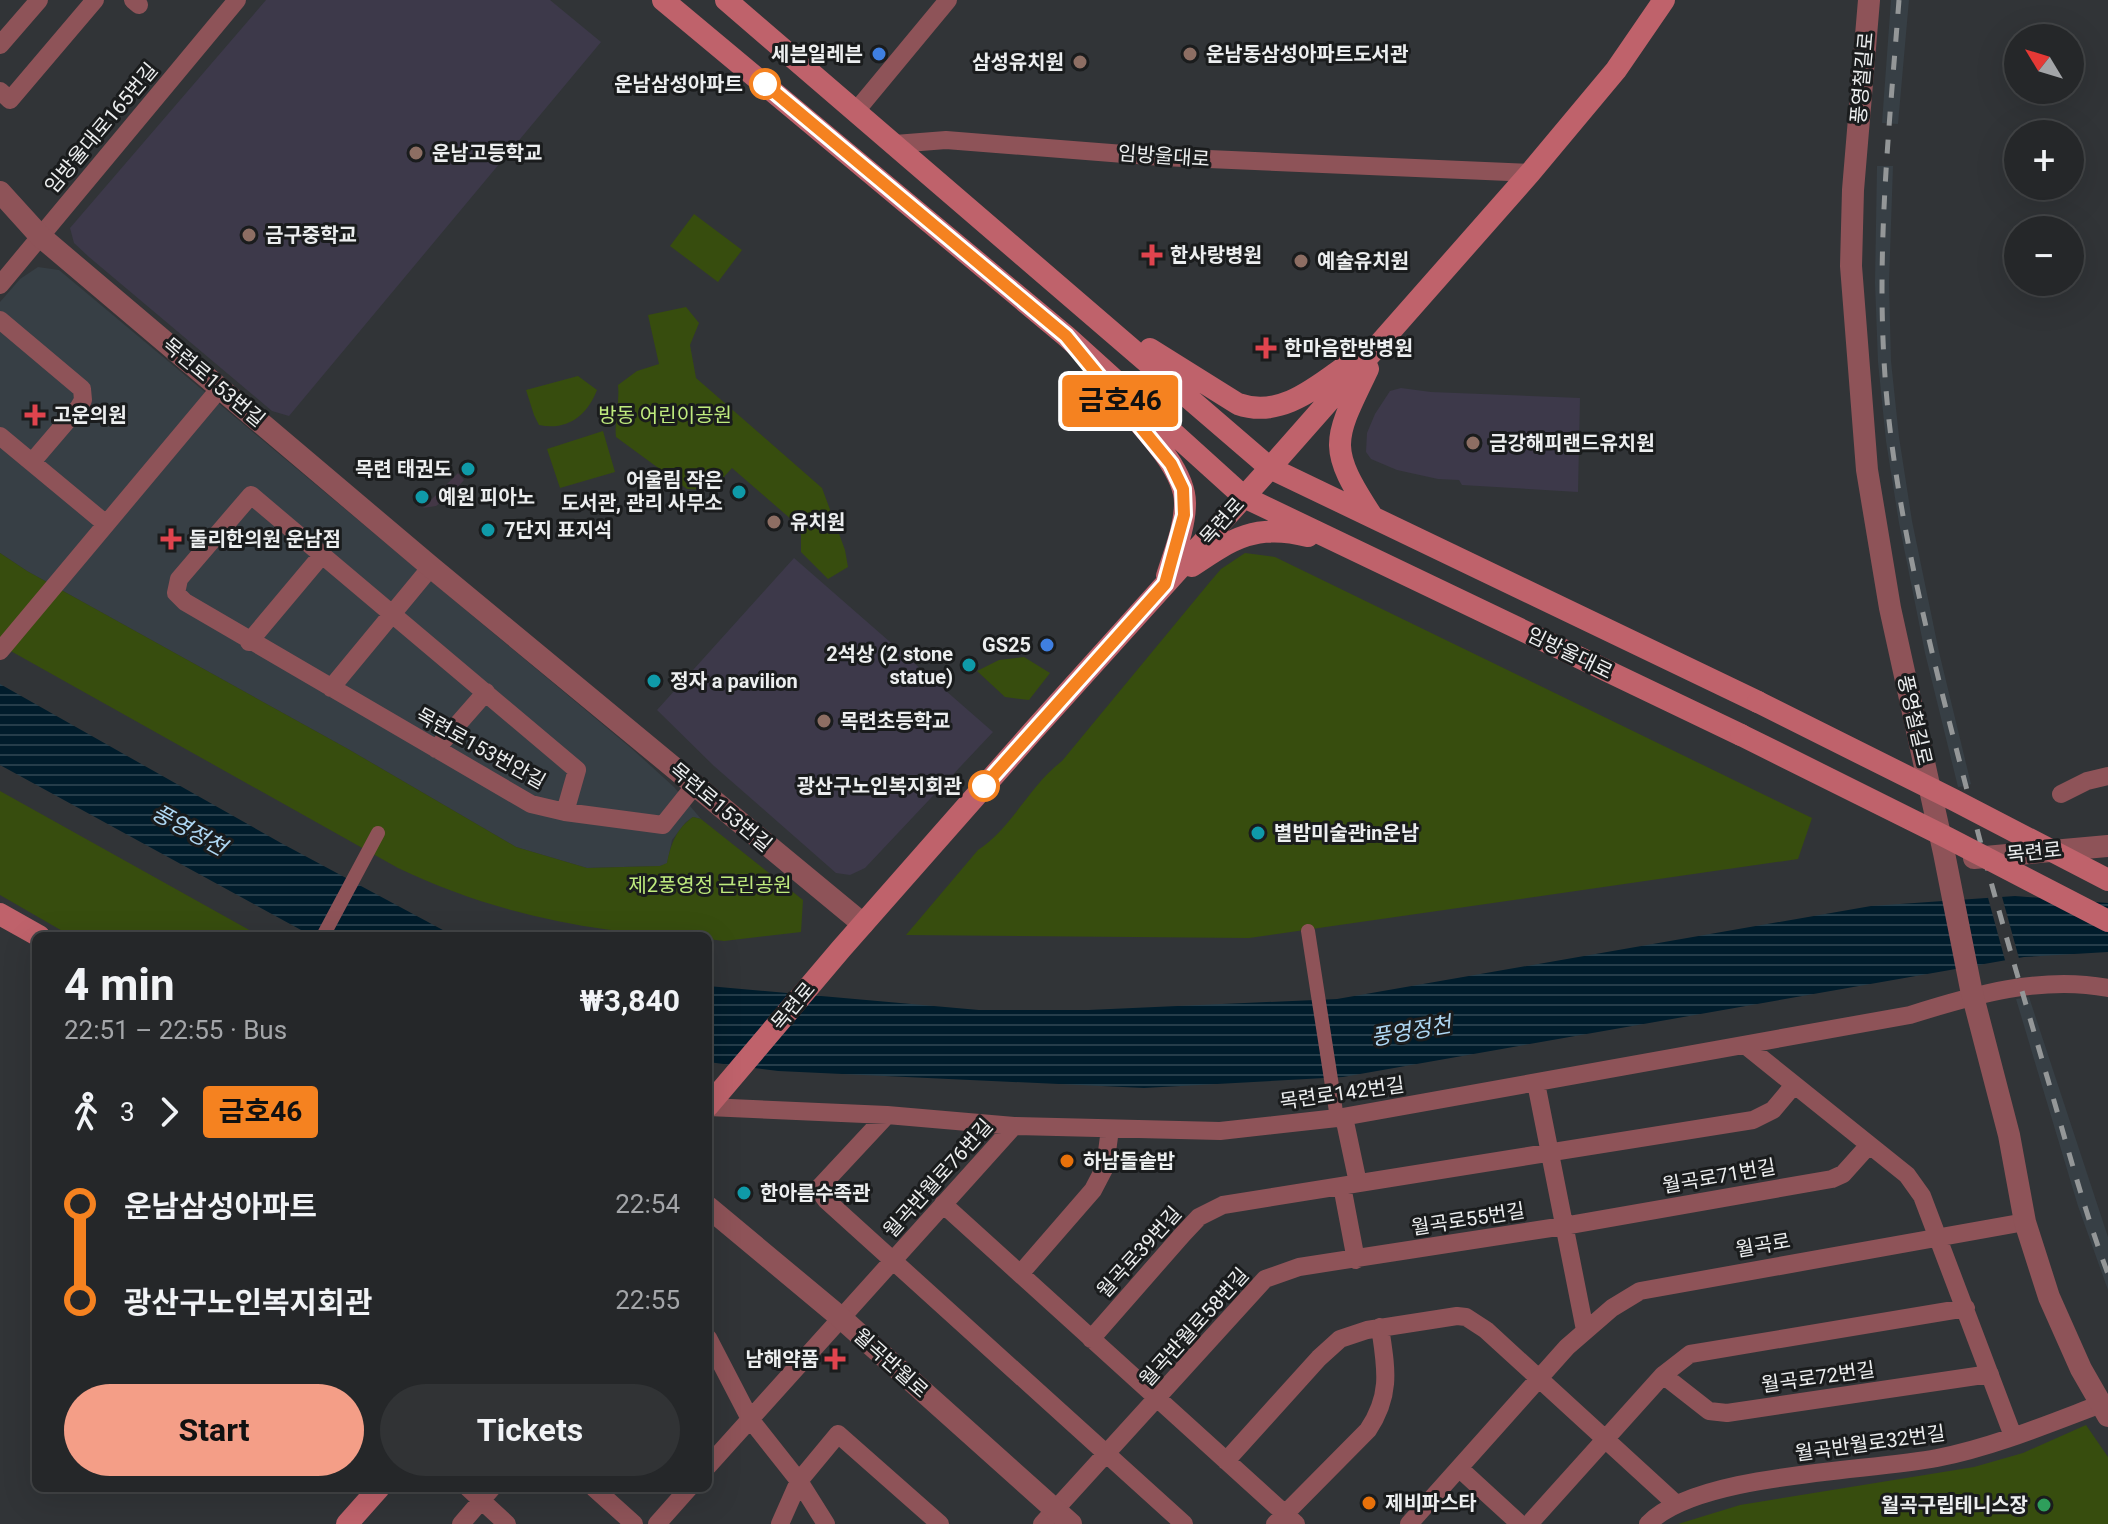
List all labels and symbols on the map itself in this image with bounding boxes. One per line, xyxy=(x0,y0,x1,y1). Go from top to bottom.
north arrow xyxy=(2004,24,2084,104)
street label: 풍영철길로 xyxy=(1846,31,1878,125)
place label: 세븐일레븐 xyxy=(771,42,863,66)
place label: 운남동삼성아파트도서관 xyxy=(1206,42,1409,66)
marker: 세븐일레븐 xyxy=(870,45,888,63)
marker: 운남동삼성아파트도서관 xyxy=(1181,45,1199,63)
place label: 삼성유치원 xyxy=(972,50,1064,74)
marker: 삼성유치원 xyxy=(1071,53,1089,71)
street label: 임방울대로165번길 xyxy=(40,58,162,198)
marker: 운남삼성아파트 xyxy=(750,69,780,99)
place label: 운남삼성아파트 xyxy=(614,72,743,96)
place label: 운남고등학교 xyxy=(432,141,542,165)
street label: 임방울대로 xyxy=(1117,141,1211,171)
marker: 운남고등학교 xyxy=(407,144,425,162)
place label: 금구중학교 xyxy=(265,223,357,247)
marker: 금구중학교 xyxy=(240,226,258,244)
place label: 한사랑병원 xyxy=(1170,243,1262,267)
marker: 한사랑병원 xyxy=(1141,244,1163,266)
place label: 예술유치원 xyxy=(1317,249,1409,273)
marker: 예술유치원 xyxy=(1292,252,1310,270)
street label: 목련로153번길 xyxy=(158,332,270,432)
place label: 한마음한방병원 xyxy=(1284,336,1413,360)
marker: 한마음한방병원 xyxy=(1255,337,1277,359)
line badge: 금호46 xyxy=(1064,375,1176,427)
place label: 고운의원 xyxy=(53,403,127,427)
park label: 방동 어린이공원 xyxy=(598,403,732,427)
marker: 고운의원 xyxy=(24,404,46,426)
place label: 금강해피랜드유치원 xyxy=(1489,431,1655,455)
marker: 금강해피랜드유치원 xyxy=(1464,434,1482,452)
place label: 목련 태권도 xyxy=(355,457,452,481)
marker: 목련 태권도 xyxy=(459,460,477,478)
place label: 어울림 작은 도서관, 관리 사무소 xyxy=(561,468,723,515)
marker: 어울림 작은 도서관, 관리 사무소 xyxy=(730,483,748,501)
place label: 예원 피아노 xyxy=(438,485,535,509)
marker: 예원 피아노 xyxy=(413,488,431,506)
street label: 목련로 xyxy=(1195,492,1249,550)
place label: 유치원 xyxy=(790,510,845,534)
marker: 유치원 xyxy=(765,513,783,531)
place label: 7단지 표지석 xyxy=(504,518,612,542)
marker: 7단지 표지석 xyxy=(479,521,497,539)
place label: 둘리한의원 운남점 xyxy=(189,527,341,551)
marker: 둘리한의원 운남점 xyxy=(160,528,182,550)
street label: 임방울대로 xyxy=(1523,622,1617,684)
place label: GS25 xyxy=(982,633,1031,657)
marker: GS25 xyxy=(1038,636,1056,654)
place label: 2석상 (2 stone statue) xyxy=(826,642,953,689)
marker: 2석상 (2 stone statue) xyxy=(960,656,978,674)
place label: 정자 a pavilion xyxy=(670,669,798,693)
marker: 정자 a pavilion xyxy=(645,672,663,690)
street label: 풍영철길로 xyxy=(1893,672,1937,768)
street label: 목련로153번안길 xyxy=(412,703,550,793)
place label: 목련초등학교 xyxy=(840,709,950,733)
marker: 목련초등학교 xyxy=(815,712,833,730)
street label: 목련로153번길 xyxy=(665,757,777,857)
marker: 광산구노인복지회관 xyxy=(969,771,999,801)
place label: 광산구노인복지회관 xyxy=(796,774,963,798)
water label: 풍영정천 xyxy=(148,799,233,862)
place label: 별밤미술관in운남 xyxy=(1274,821,1419,845)
marker: 별밤미술관in운남 xyxy=(1249,824,1267,842)
street label: 목련로 xyxy=(2005,837,2063,867)
park label: 제2풍영정 근린공원 xyxy=(628,873,792,897)
street label: 목련로 xyxy=(766,977,820,1035)
water label: 풍영정천 xyxy=(1369,1011,1456,1050)
street label: 목련로142번길 xyxy=(1278,1072,1406,1114)
street label: 월곡반월로76번길 xyxy=(878,1114,998,1242)
place label: 하남돌솥밥 xyxy=(1083,1149,1176,1173)
marker: 하남돌솥밥 xyxy=(1058,1152,1076,1170)
street label: 월곡로71번길 xyxy=(1661,1154,1777,1198)
place label: 한아름수족관 xyxy=(760,1181,871,1205)
marker: 한아름수족관 xyxy=(735,1184,753,1202)
street label: 월곡로55번길 xyxy=(1410,1198,1526,1240)
street label: 월곡로39번길 xyxy=(1092,1201,1186,1303)
street label: 월곡로 xyxy=(1734,1228,1792,1262)
street label: 월곡반월로58번길 xyxy=(1134,1263,1254,1391)
street label: 월곡반월로 xyxy=(849,1323,933,1403)
place label: 남해약품 xyxy=(745,1347,819,1371)
marker: 남해약품 xyxy=(826,1350,844,1368)
street label: 월곡로72번길 xyxy=(1760,1357,1876,1397)
street label: 월곡반월로32번길 xyxy=(1793,1421,1947,1465)
place label: 제비파스타 xyxy=(1385,1491,1477,1515)
place label: 월곡구립테니스장 xyxy=(1881,1493,2028,1517)
marker: 제비파스타 xyxy=(1360,1494,1378,1512)
marker: 월곡구립테니스장 xyxy=(2035,1496,2053,1514)

